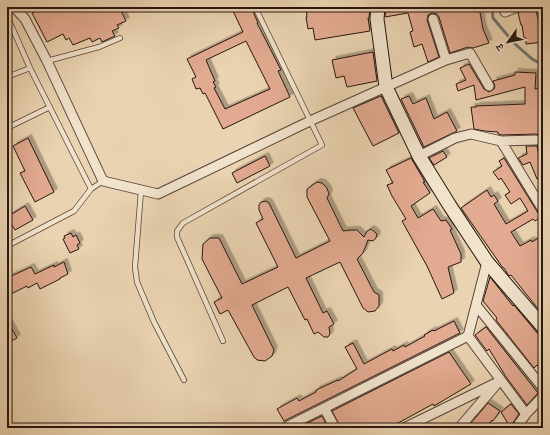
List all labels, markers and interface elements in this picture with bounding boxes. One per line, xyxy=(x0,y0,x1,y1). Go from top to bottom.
north arrow xyxy=(488,22,528,62)
text: उ xyxy=(492,40,508,54)

